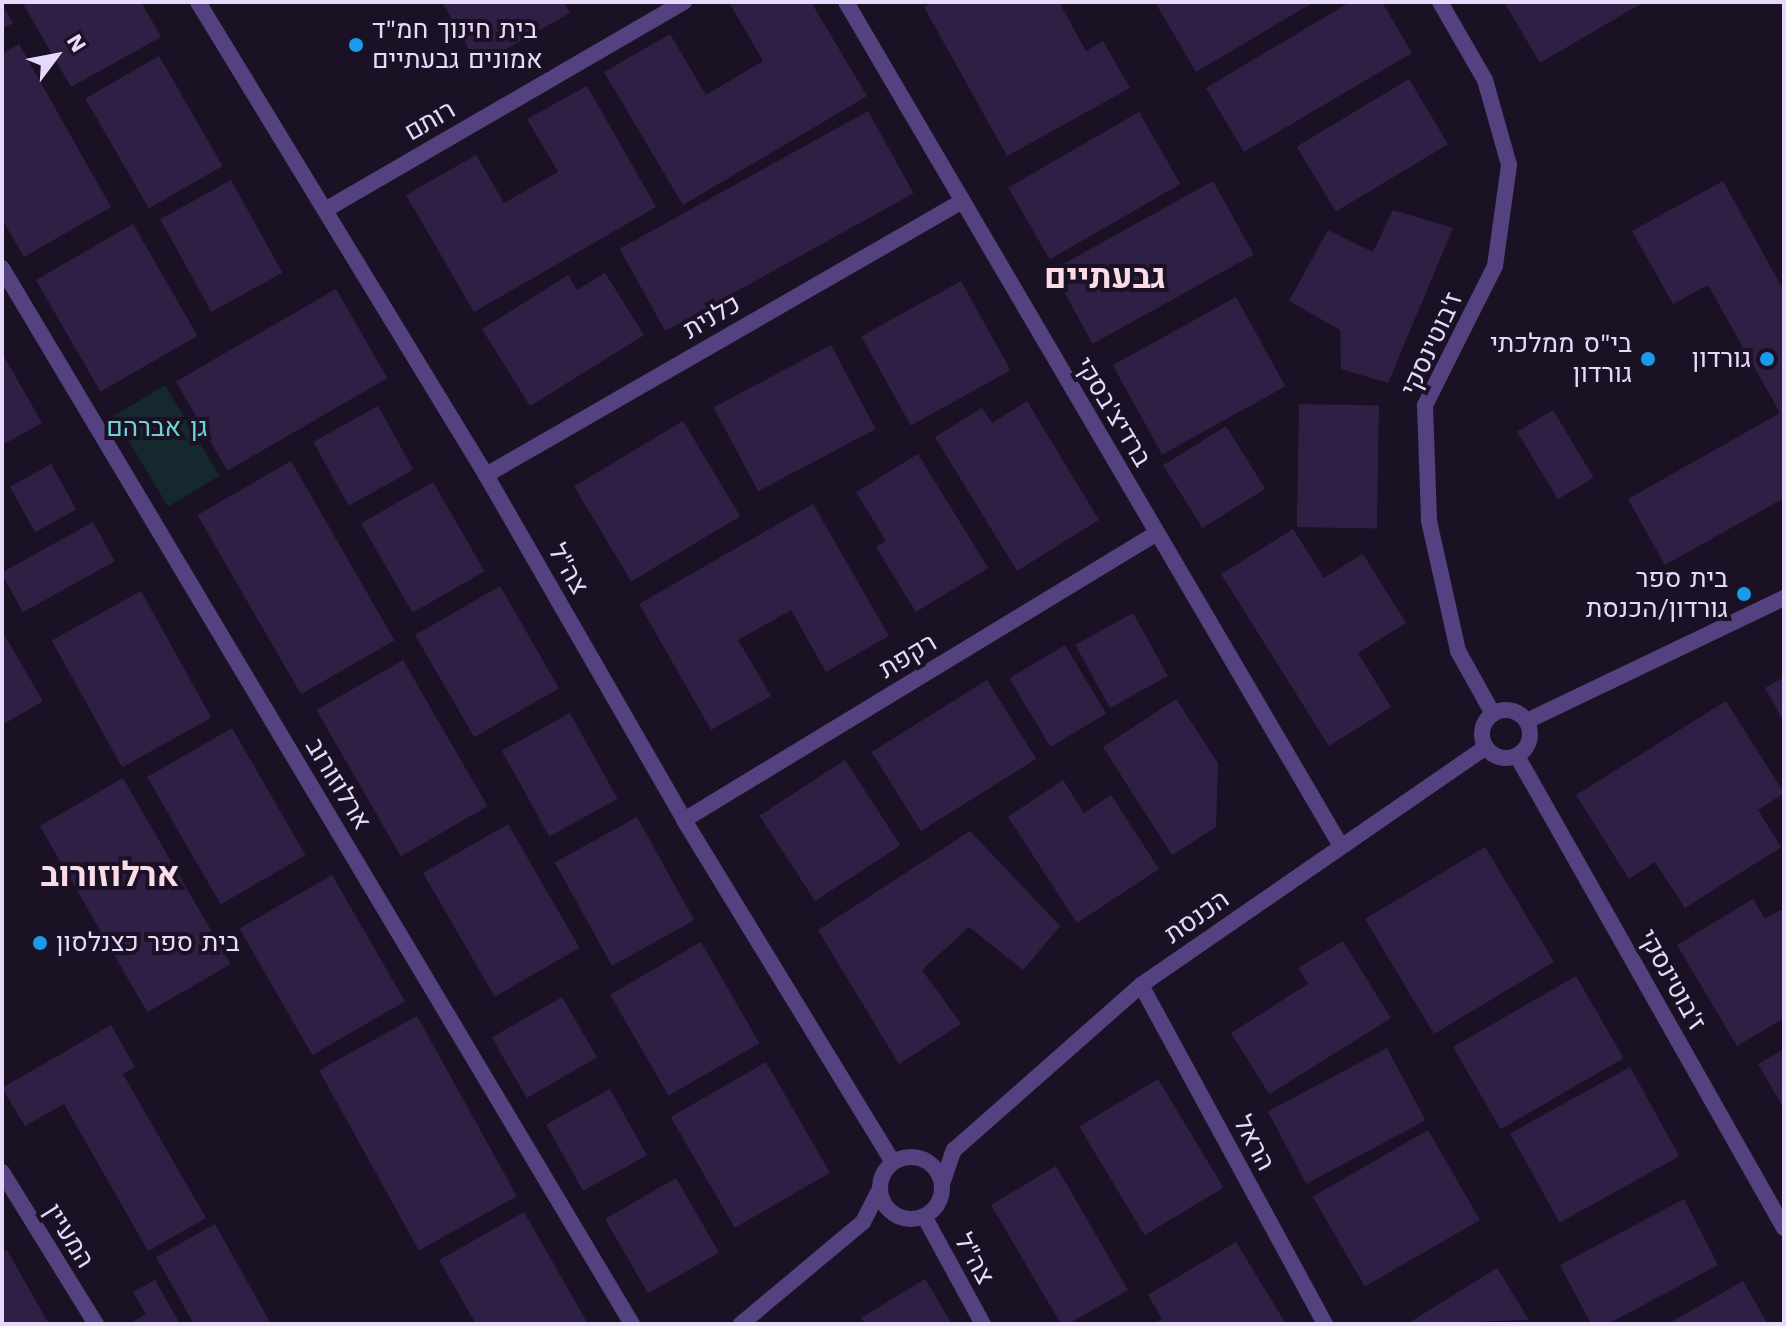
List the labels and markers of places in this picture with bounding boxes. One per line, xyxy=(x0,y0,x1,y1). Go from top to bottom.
place label: בית חינוך חמ"ד אמונים גבעתיים xyxy=(372,14,543,76)
marker: בית חינוך חמ"ד אמונים גבעתיים xyxy=(347,36,365,54)
place label: בי"ס ממלכתי גורדון xyxy=(1490,328,1632,390)
place label: גורדון xyxy=(1692,343,1751,375)
marker: בי"ס ממלכתי גורדון xyxy=(1639,350,1657,368)
marker: גורדון xyxy=(1758,350,1776,368)
place label: בית ספר גורדון/הכנסת xyxy=(1586,563,1728,624)
marker: בית ספר גורדון/הכנסת xyxy=(1735,585,1753,603)
place label: בית ספר כצנלסון xyxy=(56,927,240,959)
marker: בית ספר כצנלסון xyxy=(31,934,49,952)

